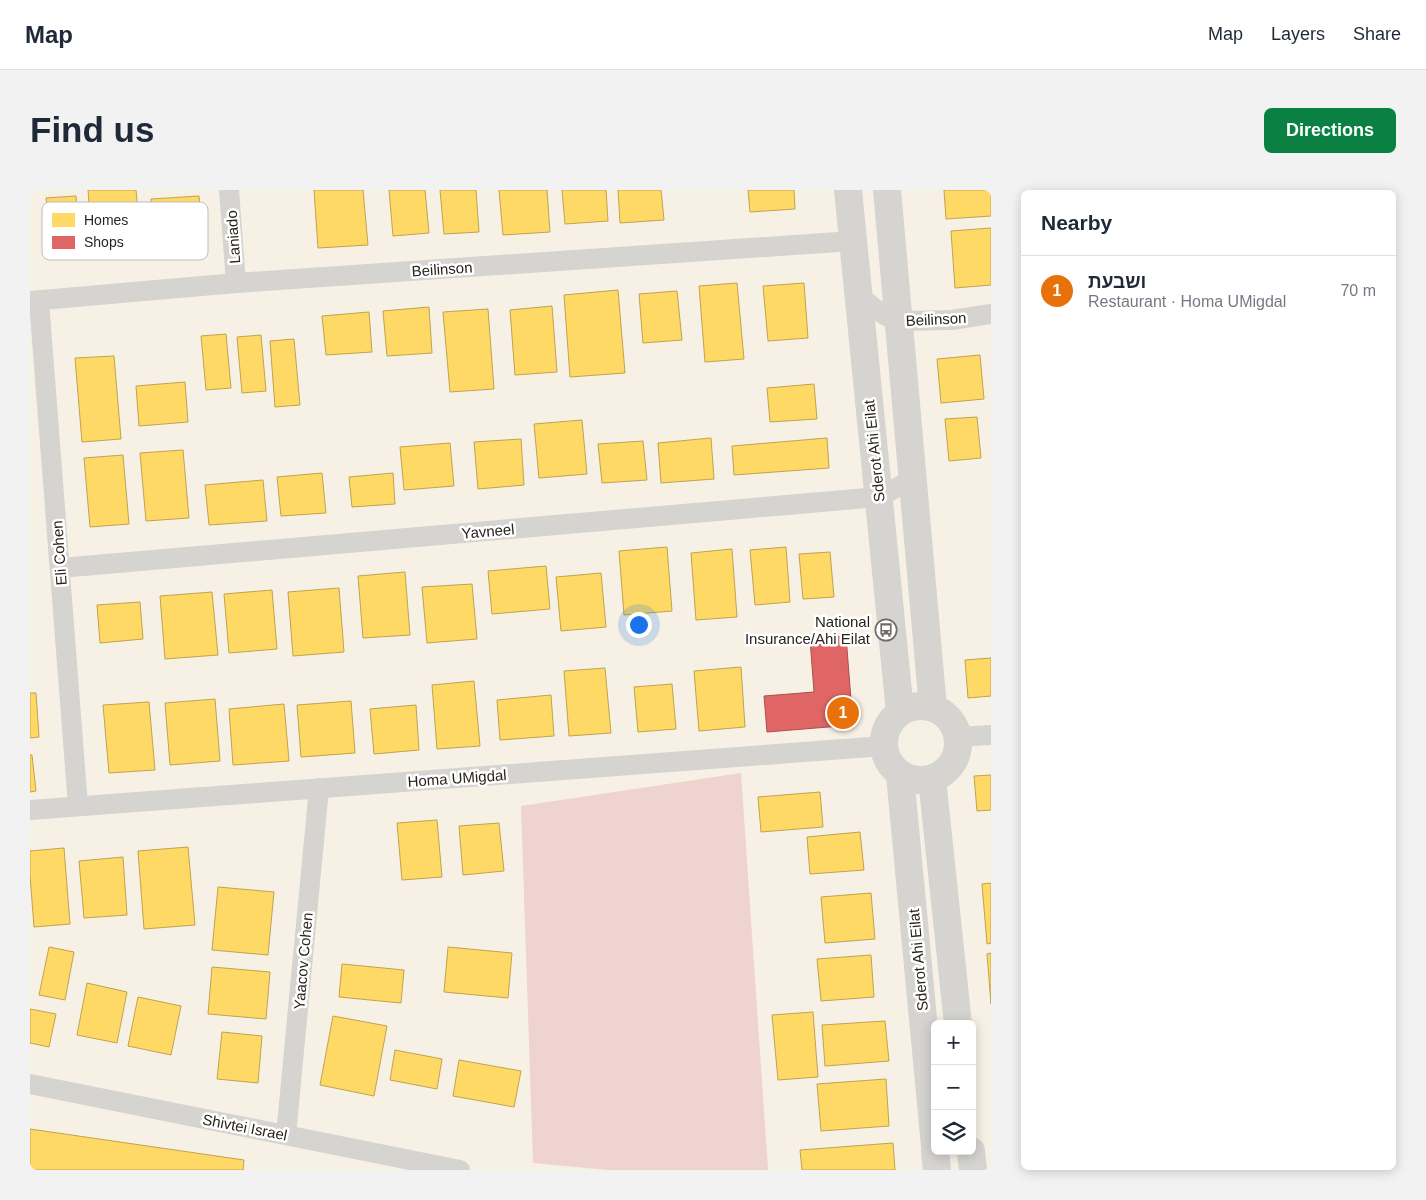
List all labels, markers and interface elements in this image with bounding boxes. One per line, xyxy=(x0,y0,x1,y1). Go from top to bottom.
text: Map xyxy=(25,21,73,48)
text: Map xyxy=(1208,24,1243,44)
text: Layers xyxy=(1271,24,1325,44)
text: Share xyxy=(1353,24,1401,44)
button: Directions xyxy=(1264,108,1396,153)
text: Find us xyxy=(30,110,154,149)
legend xyxy=(42,202,208,260)
street label: Laniado xyxy=(223,210,243,264)
text: Nearby xyxy=(1041,211,1112,234)
text: Homes xyxy=(84,212,128,228)
text: Shops xyxy=(84,234,124,250)
street label: Beilinson xyxy=(411,258,473,280)
text: ושבעת xyxy=(1088,271,1146,292)
text: 1 xyxy=(1053,282,1061,299)
text: 70 m xyxy=(1340,282,1376,299)
text: Restaurant · Homa UMigdal xyxy=(1088,293,1286,310)
street label: Beilinson xyxy=(905,309,967,329)
street label: Sderot Ahi Eilat xyxy=(860,398,888,503)
street label: Eli Cohen xyxy=(48,520,70,586)
street label: Yavneel xyxy=(461,520,515,542)
your location xyxy=(626,612,652,638)
place label: National Insurance/Ahi Eilat xyxy=(745,613,871,647)
bus stop icon: National Insurance/Ahi Eilat xyxy=(874,618,898,642)
pin: 1 xyxy=(827,694,859,732)
street label: Homa UMigdal xyxy=(407,766,507,790)
street label: Sderot Ahi Eilat xyxy=(905,907,931,1012)
street label: Yaacov Cohen xyxy=(290,912,316,1010)
map controls xyxy=(931,1020,976,1155)
button: + xyxy=(931,1020,976,1065)
button: − xyxy=(931,1065,976,1110)
street label: Shivtei Israel xyxy=(201,1110,289,1144)
button: layers xyxy=(931,1110,976,1155)

